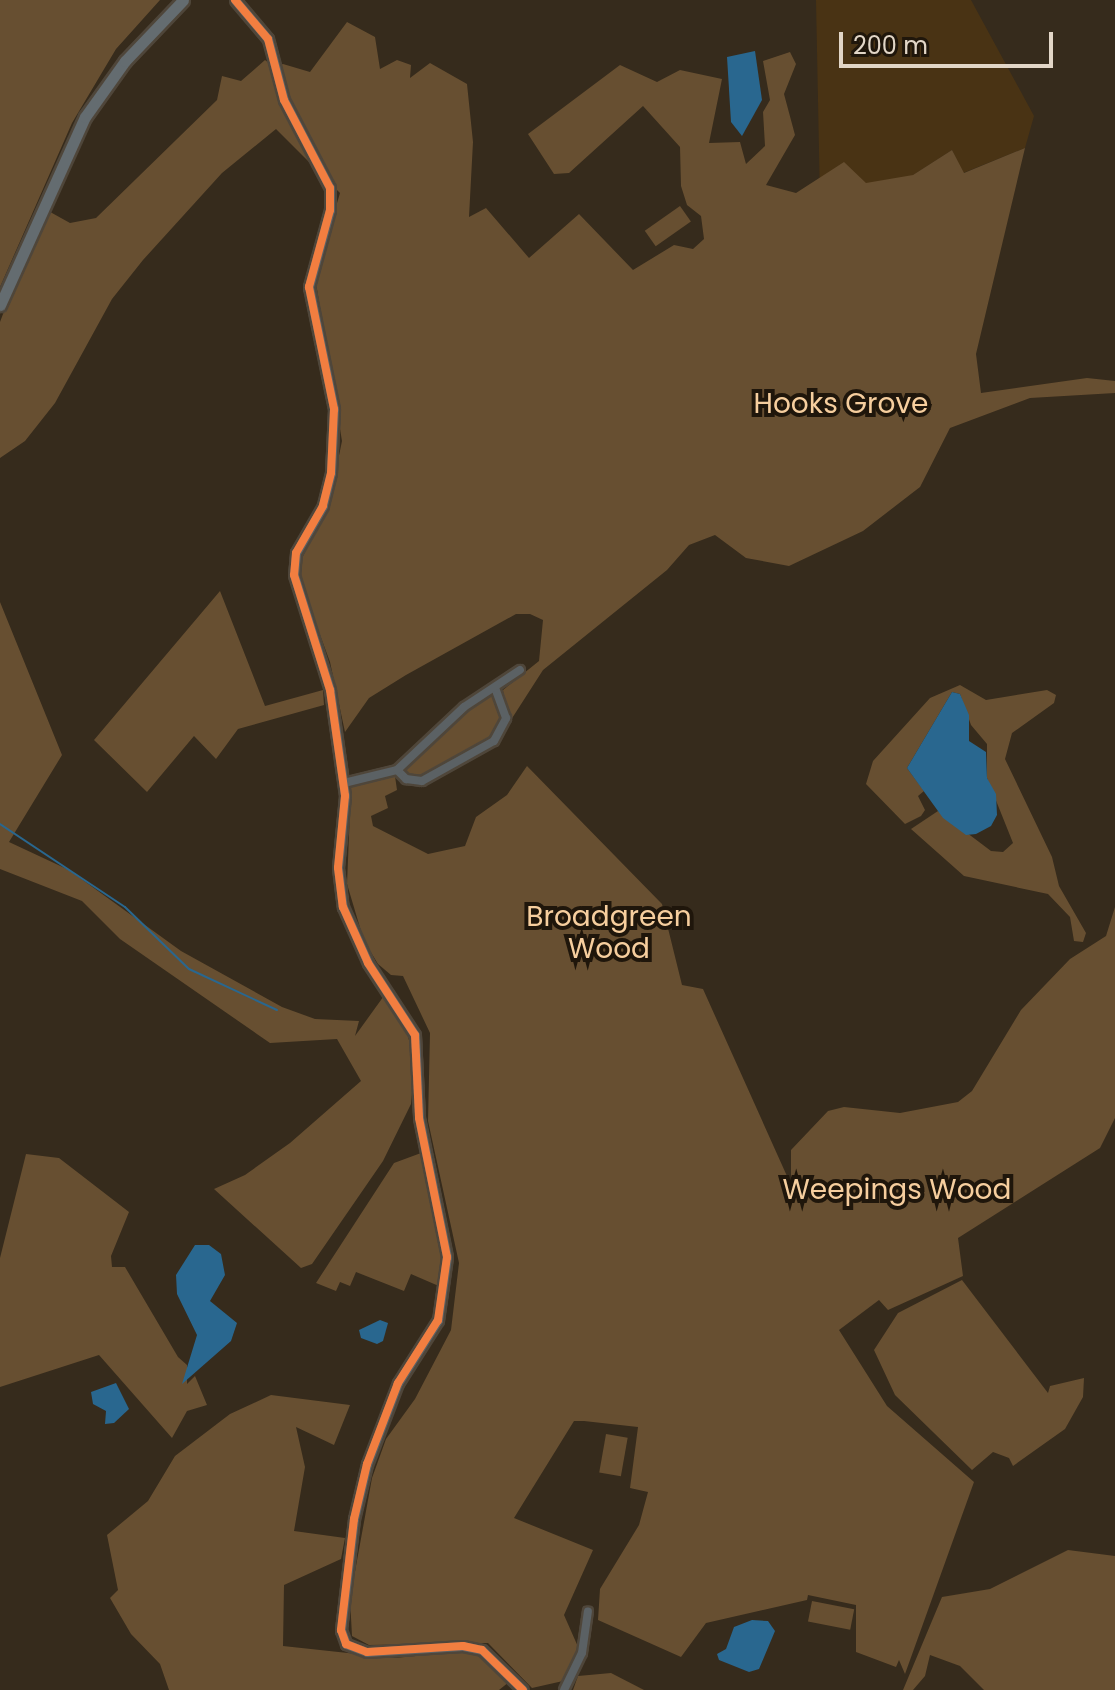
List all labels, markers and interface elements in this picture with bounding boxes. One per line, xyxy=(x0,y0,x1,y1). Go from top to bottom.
scale bar xyxy=(843,16,1057,66)
text: 200 m xyxy=(853,29,928,62)
park label: Hooks Grove xyxy=(754,387,928,421)
park label: Broadgreen Wood xyxy=(526,900,692,966)
park label: Weepings Wood xyxy=(783,1173,1011,1207)

